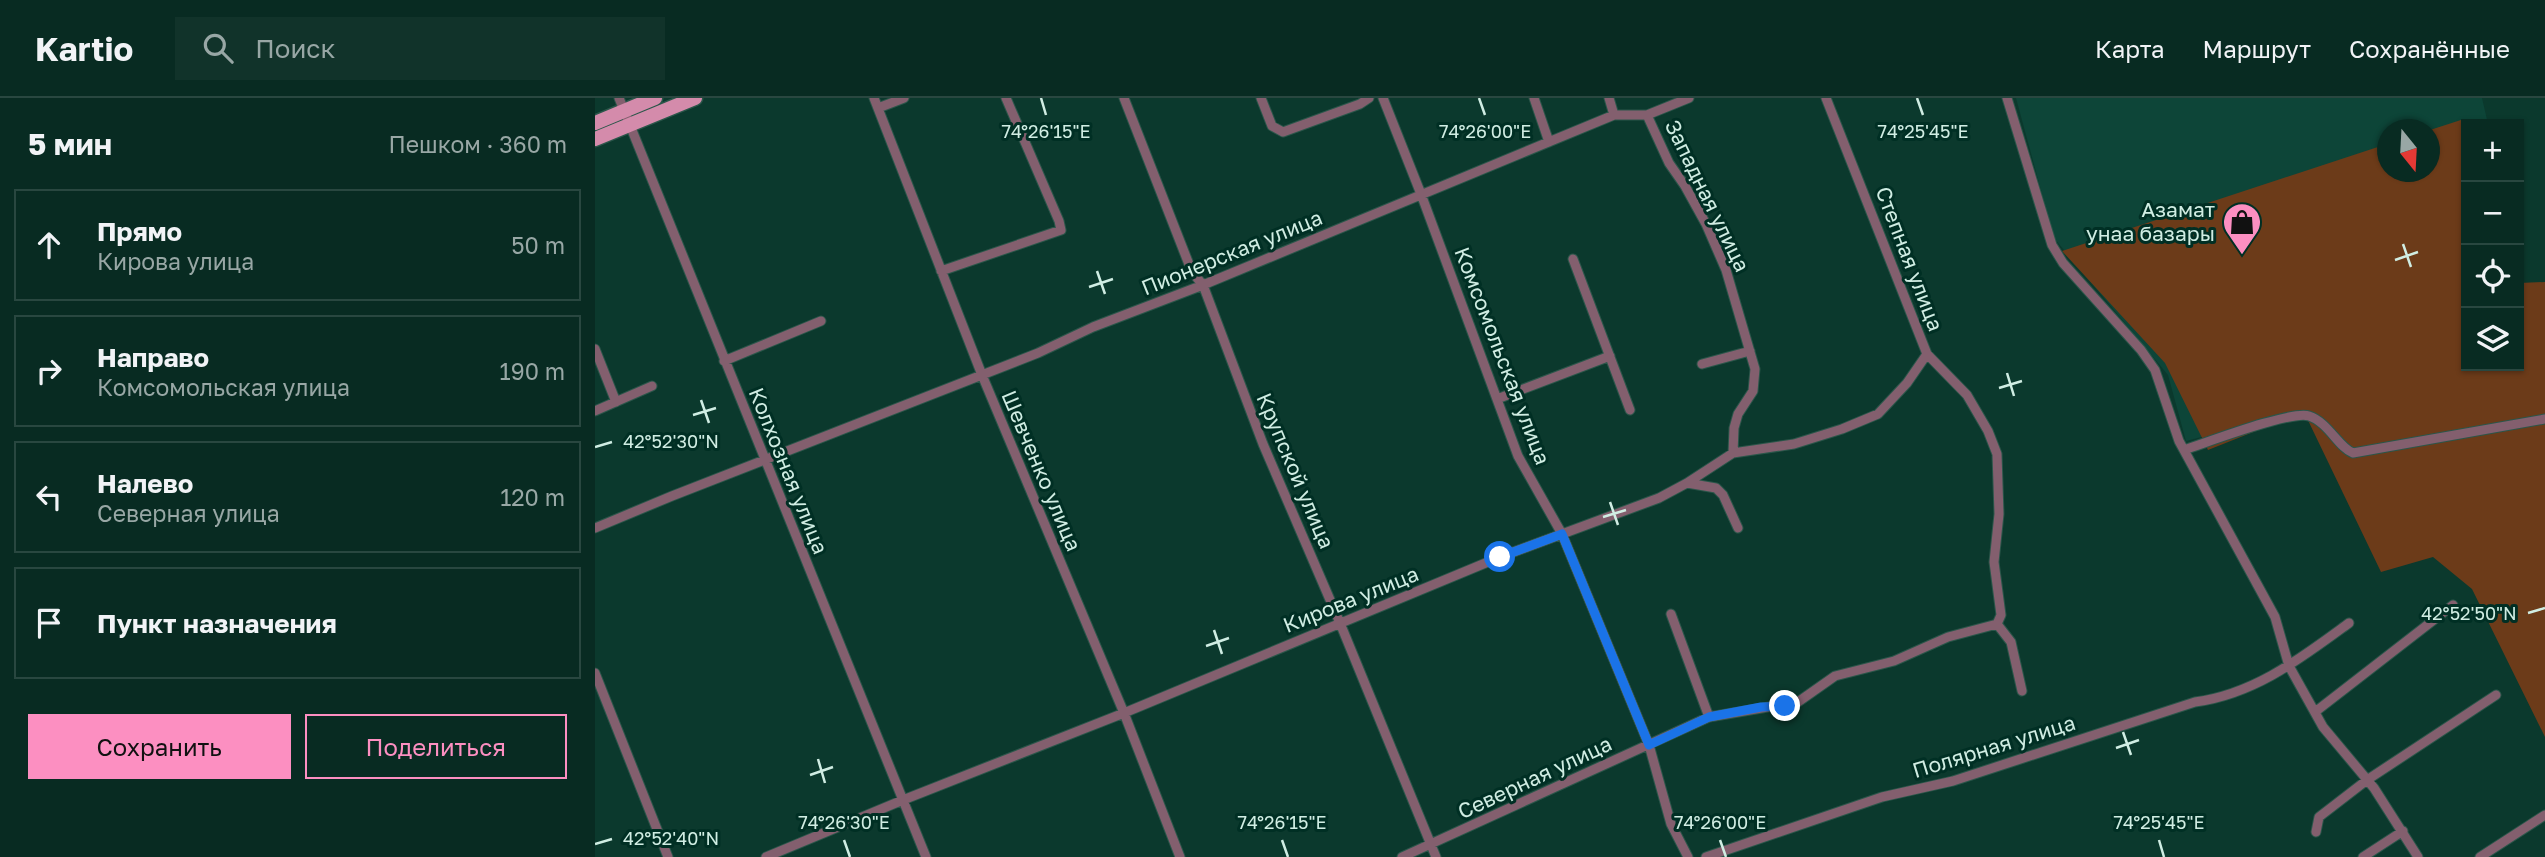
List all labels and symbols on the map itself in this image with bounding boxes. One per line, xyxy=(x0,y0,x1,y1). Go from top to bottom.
street label: Западная улица xyxy=(1660,115,1756,276)
north arrow xyxy=(2377,119,2440,182)
text: 74°26'15"E xyxy=(1001,120,1091,142)
text: 74°26'00"E xyxy=(1439,120,1531,142)
text: 74°25'45"E xyxy=(1878,120,1968,142)
street label: Степная улица xyxy=(1870,183,1949,335)
place label: Азамат унаа базары xyxy=(2086,196,2215,246)
shop icon: Азамат унаа базары xyxy=(2221,201,2263,256)
street label: Пионерская улица xyxy=(1137,204,1326,300)
street label: Комсомольская улица xyxy=(1449,243,1556,468)
street label: Колхозная улица xyxy=(744,384,834,558)
street label: Шевченко улица xyxy=(996,386,1088,555)
street label: Крупской улица xyxy=(1251,389,1340,552)
text: 42°52'30"N xyxy=(623,430,719,452)
route start xyxy=(1484,541,1515,572)
street label: Кирова улица xyxy=(1279,560,1422,638)
text: 42°52'50"N xyxy=(2421,602,2517,624)
route end xyxy=(1769,690,1800,721)
street label: Полярная улица xyxy=(1909,709,2078,783)
street label: Северная улица xyxy=(1453,730,1616,824)
text: 74°26'30"E xyxy=(798,811,890,833)
text: 74°26'15"E xyxy=(1237,811,1327,833)
text: 74°26'00"E xyxy=(1674,811,1766,833)
text: 74°25'45"E xyxy=(2114,811,2204,833)
text: 42°52'40"N xyxy=(623,827,719,849)

